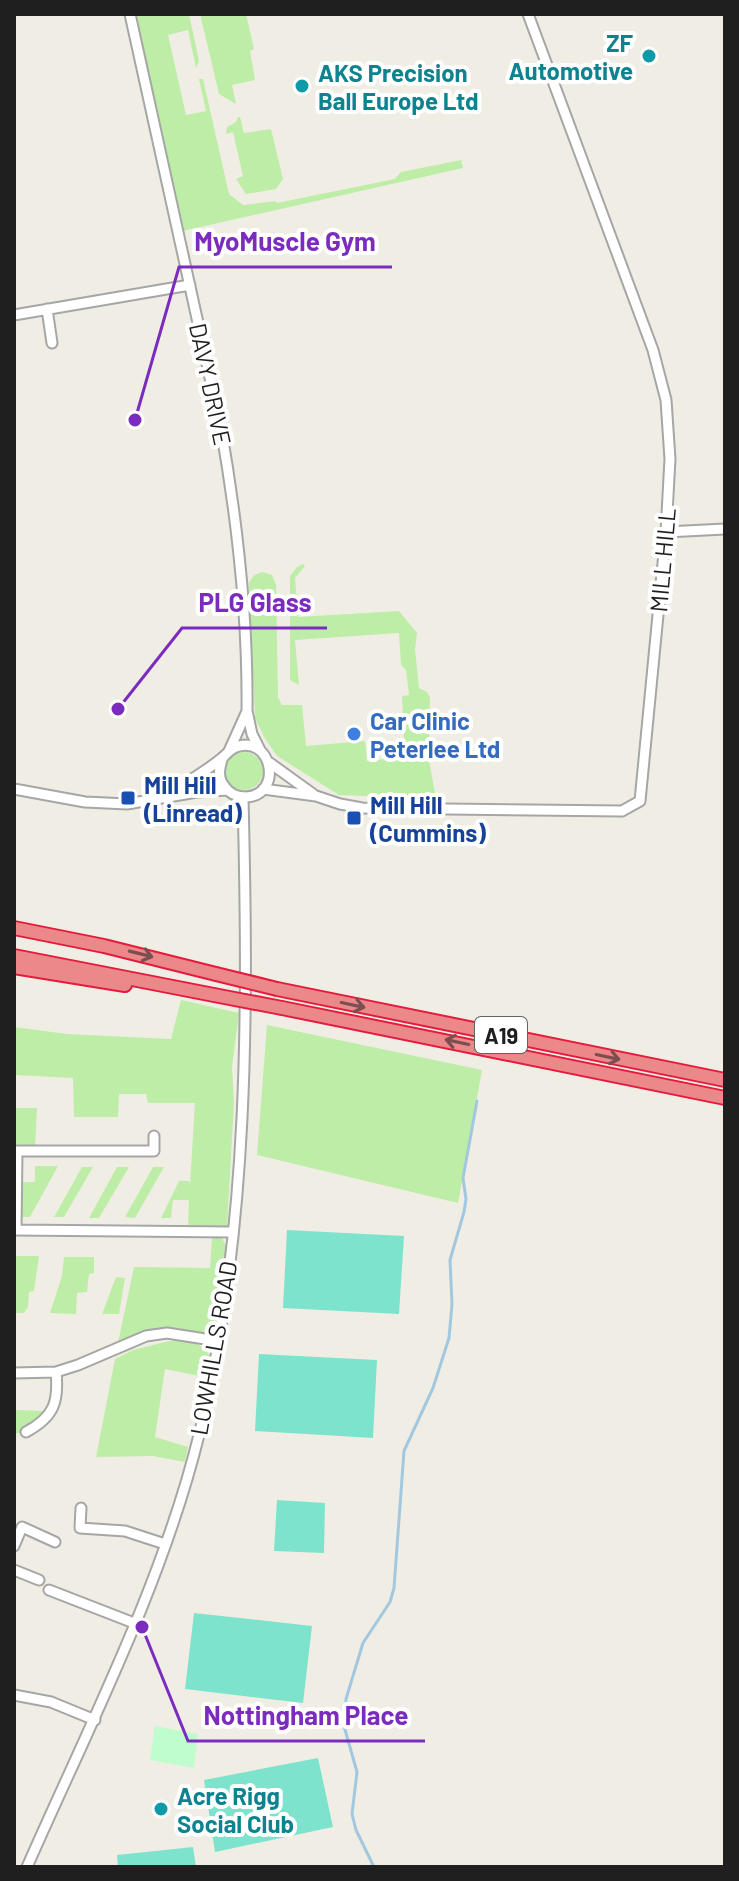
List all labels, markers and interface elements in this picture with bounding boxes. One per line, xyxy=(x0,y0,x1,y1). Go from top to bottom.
place label: ZF Automotive xyxy=(508,28,634,85)
marker: ZF Automotive xyxy=(640,47,658,65)
place label: AKS Precision Ball Europe Ltd xyxy=(318,58,479,115)
marker: AKS Precision Ball Europe Ltd xyxy=(293,77,311,95)
callout: MyoMuscle Gym xyxy=(179,217,392,267)
text: MyoMuscle Gym xyxy=(194,225,376,256)
street label: DAVY DRIVE xyxy=(184,320,238,448)
street label: MILL HILL xyxy=(643,507,681,613)
callout: PLG Glass xyxy=(182,578,327,628)
text: PLG Glass xyxy=(198,586,312,617)
place label: Car Clinic Peterlee Ltd xyxy=(370,706,500,763)
marker: Car Clinic Peterlee Ltd xyxy=(345,725,363,743)
place label: Mill Hill (Linread) xyxy=(143,770,242,827)
marker: Mill Hill (Linread) xyxy=(119,789,137,807)
place label: Mill Hill (Cummins) xyxy=(369,790,486,847)
marker: Mill Hill (Cummins) xyxy=(345,809,363,827)
one-way arrow xyxy=(127,948,153,963)
one-way arrow xyxy=(340,998,366,1013)
road number: A19 xyxy=(475,1017,527,1053)
one-way arrow xyxy=(445,1034,470,1049)
one-way arrow xyxy=(595,1050,620,1065)
street label: LOWHILLS ROAD xyxy=(183,1259,243,1437)
callout: Nottingham Place xyxy=(188,1691,425,1741)
text: Nottingham Place xyxy=(204,1699,408,1730)
place label: Acre Rigg Social Club xyxy=(177,1781,294,1838)
marker: Acre Rigg Social Club xyxy=(152,1800,170,1818)

